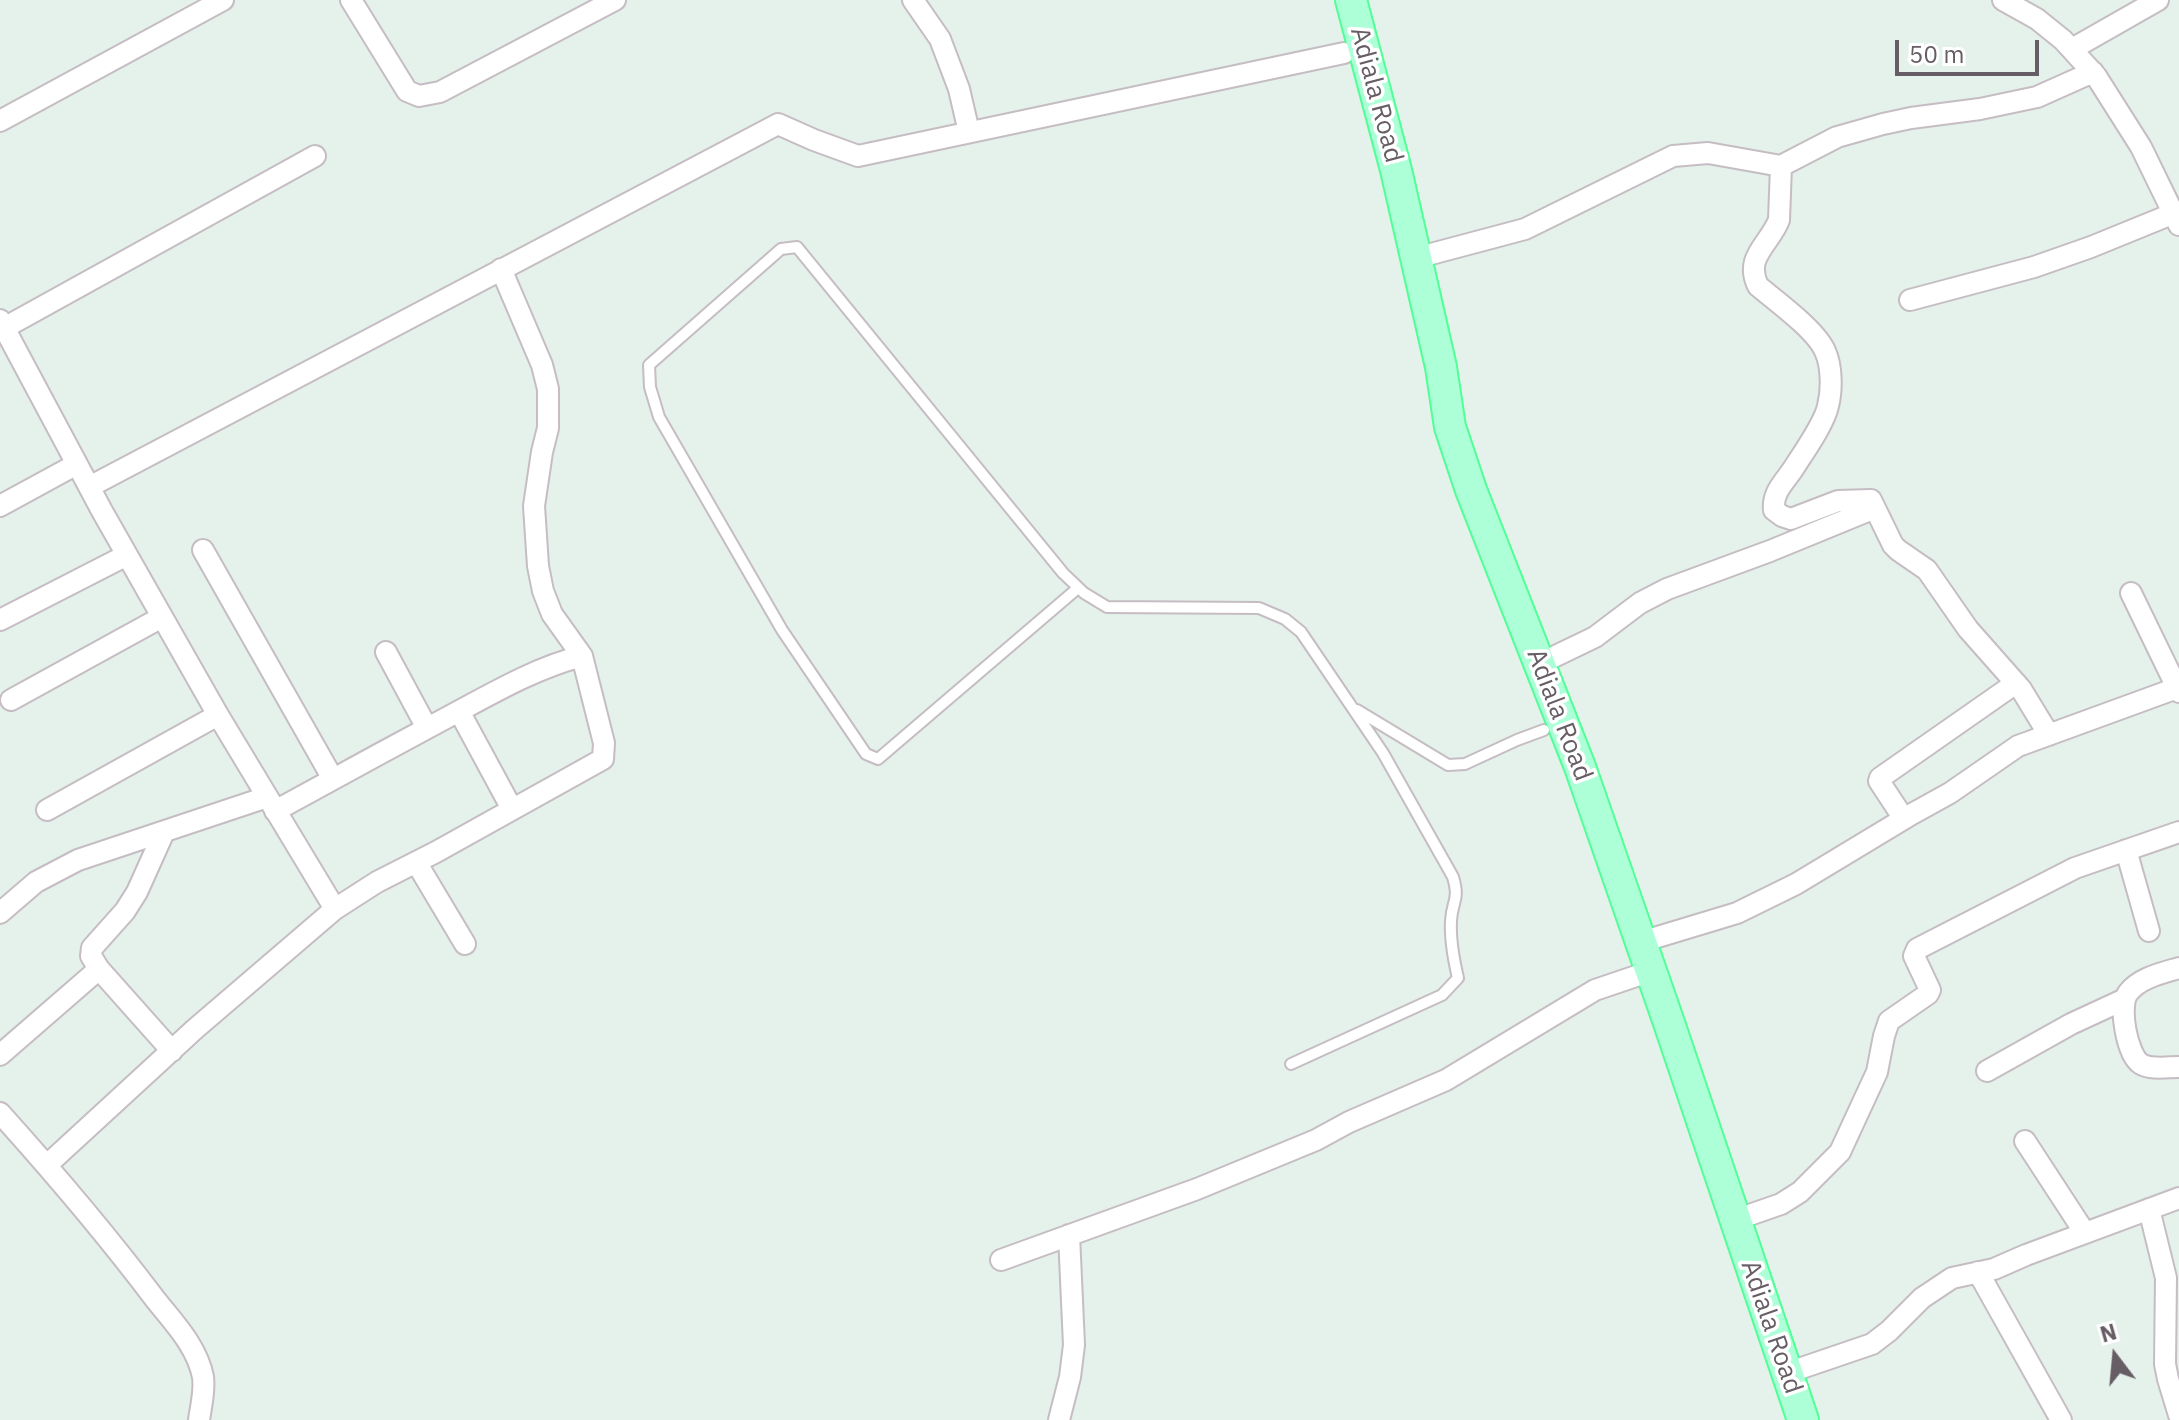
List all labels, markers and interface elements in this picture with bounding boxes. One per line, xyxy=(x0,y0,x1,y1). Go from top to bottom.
street label: Adiala Road xyxy=(1343,24,1409,166)
scale bar xyxy=(1899,24,2043,74)
text: 50 m xyxy=(1909,38,1964,70)
street label: Adiala Road xyxy=(1520,645,1598,785)
street label: Adiala Road xyxy=(1734,1256,1808,1398)
north arrow xyxy=(2075,1316,2155,1396)
text: N xyxy=(2097,1316,2120,1349)

